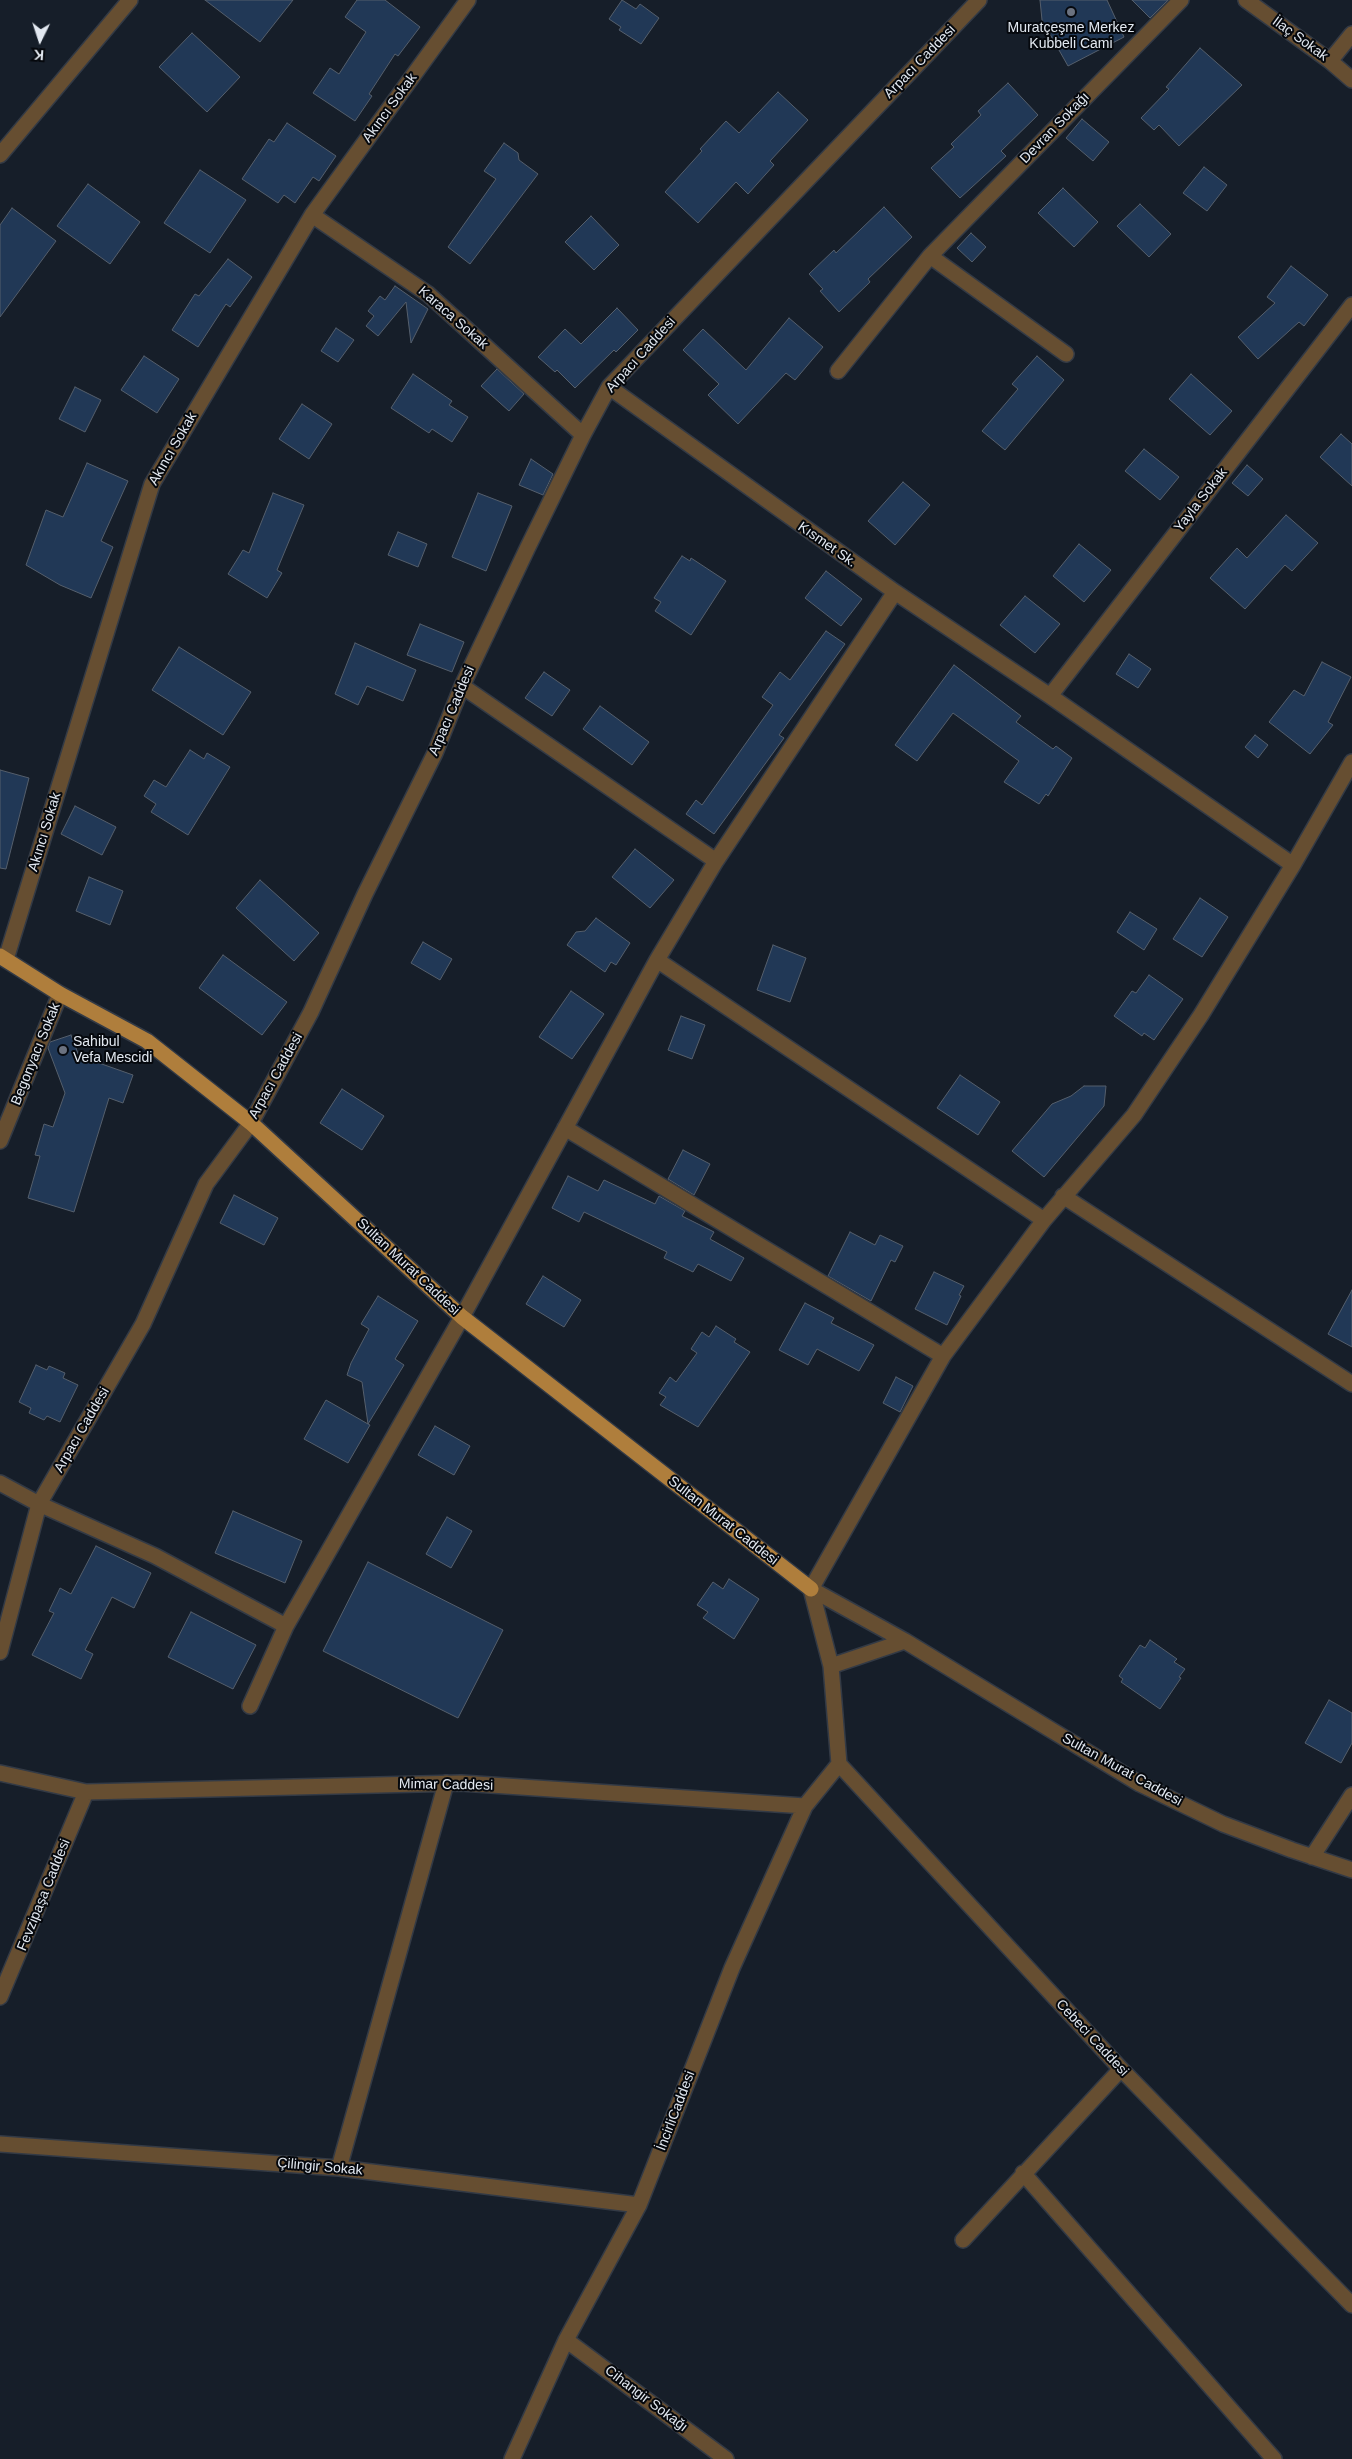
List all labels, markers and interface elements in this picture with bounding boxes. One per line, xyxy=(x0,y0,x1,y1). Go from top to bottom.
marker: Muratçeşme Merkez Kubbeli Cami xyxy=(1065,6,1077,18)
street label: İlaç Sokak xyxy=(1269,13,1331,65)
north arrow xyxy=(15,15,65,65)
place label: Muratçeşme Merkez Kubbeli Cami xyxy=(1008,20,1134,52)
street label: Arpacı Caddesi xyxy=(881,22,959,102)
text: K xyxy=(33,47,45,63)
street label: Akıncı Sokak xyxy=(359,70,421,146)
street label: Devran Sokağı xyxy=(1017,89,1093,167)
street label: Karaca Sokak xyxy=(415,283,491,353)
street label: Arpacı Caddesi xyxy=(603,314,679,396)
street label: Akıncı Sokak xyxy=(145,409,201,489)
street label: Yayla Sokak xyxy=(1171,465,1231,535)
street label: Kısmet Sk. xyxy=(794,519,860,571)
street label: Arpacı Caddesi xyxy=(426,664,478,758)
street label: Akıncı Sokak xyxy=(25,790,65,874)
street label: Begonyacı Sokak xyxy=(8,1000,64,1108)
street label: Arpacı Caddesi xyxy=(245,1030,307,1122)
place label: Sahibul Vefa Mescidi xyxy=(73,1034,152,1066)
marker: Sahibul Vefa Mescidi xyxy=(57,1044,69,1056)
street label: Sultan Murat Caddesi xyxy=(353,1215,463,1319)
street label: Arpacı Caddesi xyxy=(51,1384,113,1476)
street label: Sultan Murat Caddesi xyxy=(665,1473,781,1569)
street label: Sultan Murat Caddesi xyxy=(1059,1730,1185,1810)
street label: Mimar Caddesi xyxy=(399,1776,493,1794)
street label: Fevzipaşa Caddesi xyxy=(14,1837,74,1953)
street label: Cebeci Caddesi xyxy=(1052,1996,1132,2080)
street label: İncirliCaddesi xyxy=(653,2069,699,2153)
street label: Çilingir Sokak xyxy=(277,2155,363,2179)
street label: Cihangir Sokağı xyxy=(601,2362,691,2436)

